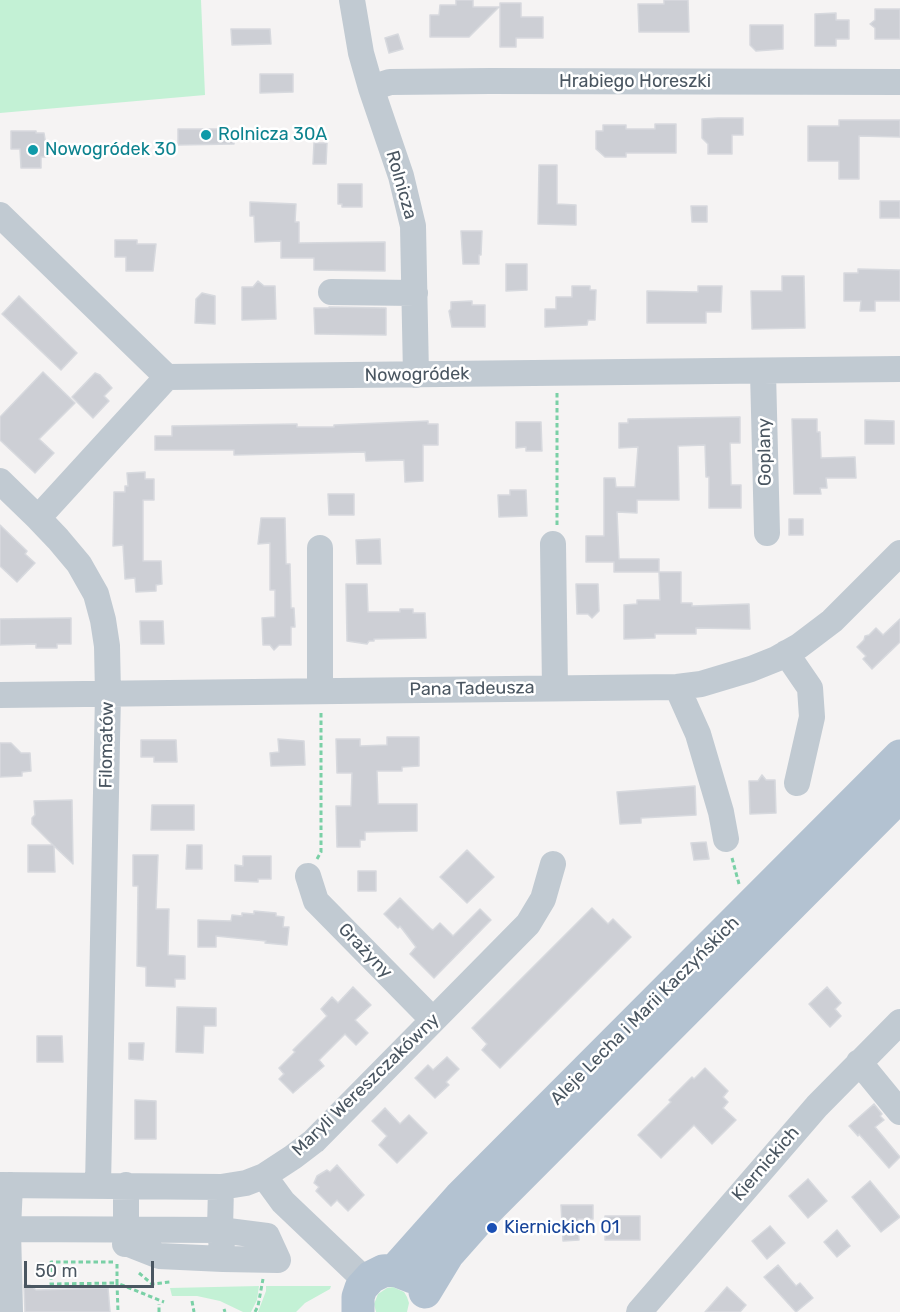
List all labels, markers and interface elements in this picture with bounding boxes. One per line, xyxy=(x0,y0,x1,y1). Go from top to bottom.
street label: Hrabiego Horeszki xyxy=(559,71,711,93)
place label: Rolnicza 30A xyxy=(218,124,327,146)
marker: Rolnicza 30A xyxy=(199,128,213,142)
place label: Nowogródek 30 xyxy=(45,139,177,161)
marker: Nowogródek 30 xyxy=(26,143,40,157)
street label: Rolnicza xyxy=(381,148,421,222)
street label: Nowogródek xyxy=(364,363,470,387)
street label: Goplany xyxy=(754,418,776,486)
street label: Pana Tadeusza xyxy=(409,677,535,701)
street label: Filomatów xyxy=(95,701,119,789)
street label: Aleje Lecha i Marii Kaczyńskich xyxy=(546,912,744,1110)
street label: Grażyny xyxy=(333,919,397,983)
street label: Maryli Wereszczakówny xyxy=(288,1009,444,1161)
street label: Kiernickich xyxy=(728,1122,804,1206)
place label: Kiernickich 01 xyxy=(504,1217,619,1239)
marker: Kiernickich 01 xyxy=(485,1221,499,1235)
scale bar xyxy=(27,1249,158,1287)
text: 50 m xyxy=(35,1260,78,1282)

